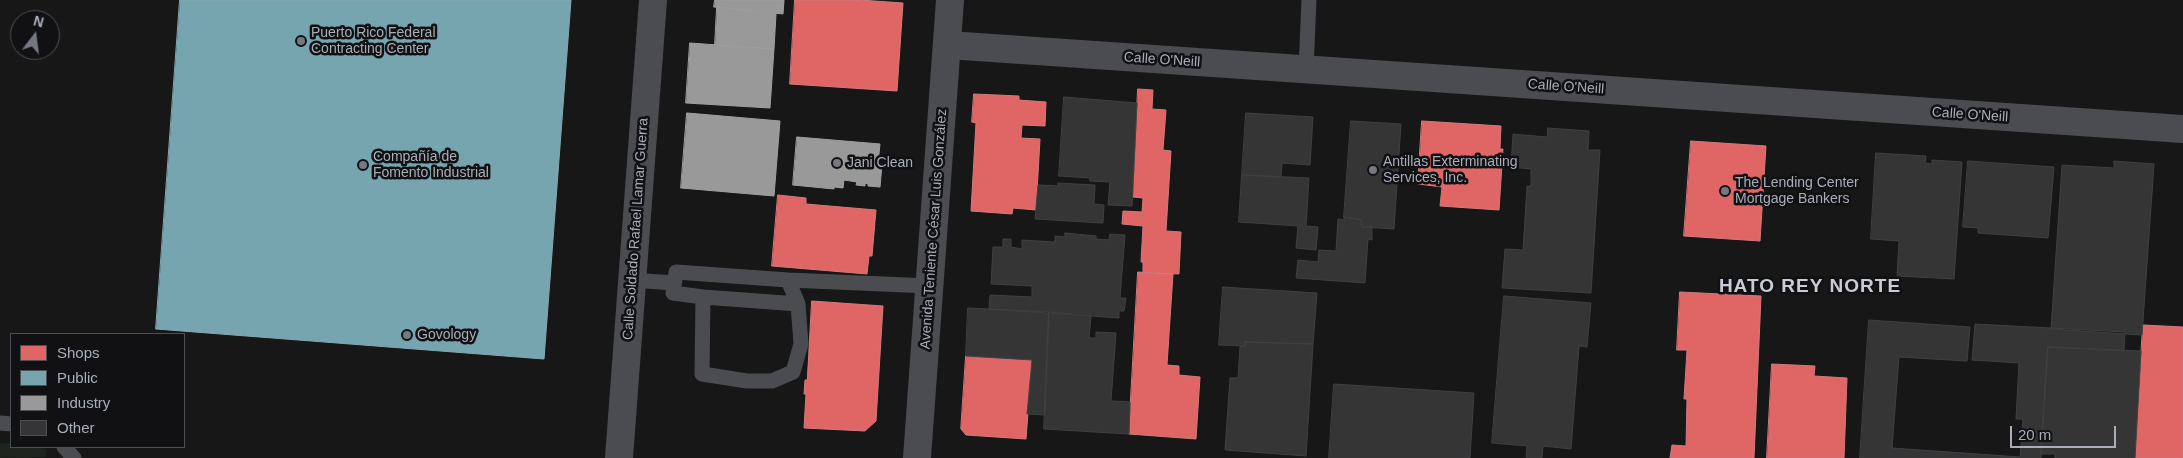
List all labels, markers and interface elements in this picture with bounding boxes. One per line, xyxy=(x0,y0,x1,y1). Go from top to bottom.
north arrow xyxy=(10,10,60,60)
text: N xyxy=(32,12,46,31)
place label: Puerto Rico Federal Contracting Center xyxy=(311,25,436,58)
marker: Puerto Rico Federal Contracting Center xyxy=(295,35,307,47)
street label: Calle O'Neill xyxy=(1123,49,1201,71)
street label: Calle O'Neill xyxy=(1527,76,1605,98)
street label: Calle O'Neill xyxy=(1931,104,2009,126)
street label: Avenida Teniente César Luis González xyxy=(917,108,951,350)
street label: Calle Soldado Rafael Lamar Guerra xyxy=(620,117,652,341)
place label: Compañía de Fomento Industrial xyxy=(373,149,489,182)
place label: Antillas Exterminating Services, Inc. xyxy=(1383,154,1518,186)
place label: Jani Clean xyxy=(847,155,913,171)
marker: Jani Clean xyxy=(831,157,843,169)
marker: Compañía de Fomento Industrial xyxy=(357,159,369,171)
marker: Antillas Exterminating Services, Inc. xyxy=(1367,164,1379,176)
place label: The Lending Center Mortgage Bankers xyxy=(1735,175,1859,208)
marker: The Lending Center Mortgage Bankers xyxy=(1719,185,1731,197)
district label: HATO REY NORTE xyxy=(1717,276,1903,298)
place label: Govology xyxy=(417,327,476,343)
marker: Govology xyxy=(401,329,413,341)
legend xyxy=(10,333,185,448)
text: Shops xyxy=(57,344,100,361)
text: Public xyxy=(57,369,98,386)
text: Industry xyxy=(57,394,110,411)
scale bar xyxy=(2013,416,2119,448)
text: Other xyxy=(57,419,95,436)
text: 20 m xyxy=(2018,426,2051,443)

